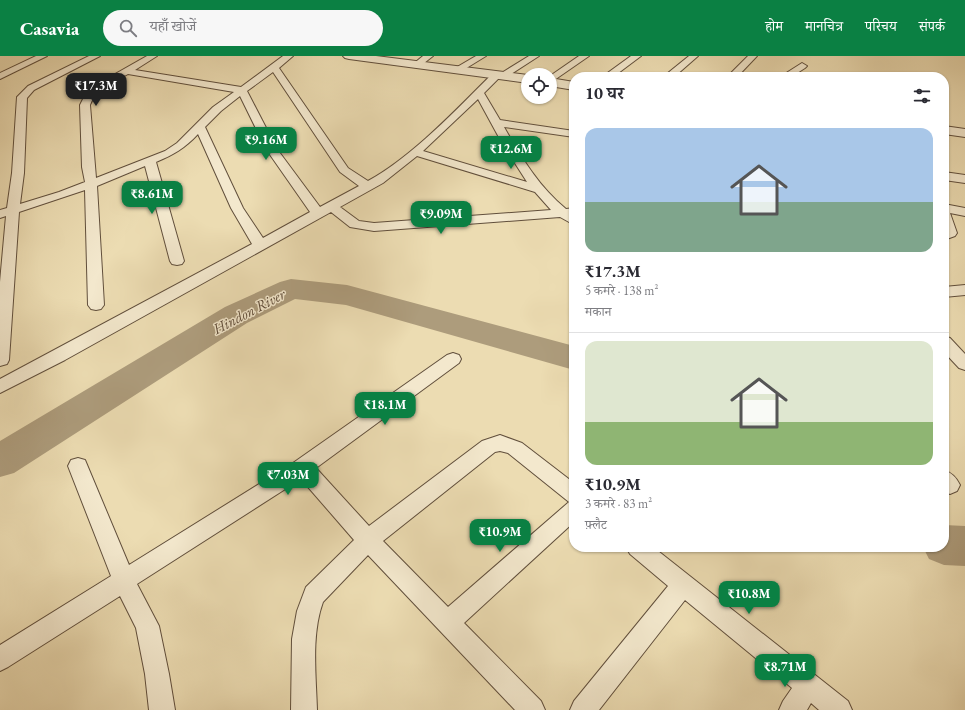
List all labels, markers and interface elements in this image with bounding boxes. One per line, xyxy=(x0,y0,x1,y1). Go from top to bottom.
search box xyxy=(103,10,383,46)
text: Casavia xyxy=(20,16,79,41)
text: यहाँ खोजें xyxy=(149,16,196,35)
icon: search xyxy=(117,17,139,39)
text: होम xyxy=(765,17,783,35)
text: मानचित्र xyxy=(805,17,843,35)
text: परिचय xyxy=(865,17,897,35)
text: संपर्क xyxy=(919,17,945,35)
map controls xyxy=(521,68,557,104)
button: locate xyxy=(521,68,557,104)
pin: ₹17.3M xyxy=(63,73,129,107)
text: ₹17.3M xyxy=(75,77,117,94)
text: 10 घर xyxy=(585,82,624,104)
icon: filters xyxy=(911,85,933,107)
pin: ₹9.16M xyxy=(233,127,299,161)
text: ₹9.16M xyxy=(245,131,287,148)
pin: ₹12.6M xyxy=(478,136,544,170)
text: ₹12.6M xyxy=(490,140,532,157)
icon: home xyxy=(723,154,795,226)
pin: ₹8.61M xyxy=(119,181,185,215)
text: ₹8.61M xyxy=(131,185,173,202)
pin: ₹9.09M xyxy=(408,201,474,235)
text: ₹9.09M xyxy=(420,205,462,222)
text: ₹17.3M xyxy=(585,260,641,282)
text: 5 कमरे · 138 m² xyxy=(585,282,658,299)
water label: Hindon River xyxy=(209,283,290,338)
text: मकान xyxy=(585,303,611,320)
icon: home xyxy=(723,367,795,439)
pin: ₹18.1M xyxy=(352,392,418,426)
text: ₹18.1M xyxy=(364,396,406,413)
pin: ₹7.03M xyxy=(255,462,321,496)
text: ₹7.03M xyxy=(267,466,309,483)
text: ₹10.9M xyxy=(585,473,641,495)
text: 3 कमरे · 83 m² xyxy=(585,495,652,512)
text: फ़्लैट xyxy=(585,516,607,533)
pin: ₹10.9M xyxy=(467,519,533,553)
text: ₹10.9M xyxy=(479,523,521,540)
pin: ₹10.8M xyxy=(716,581,782,615)
text: ₹10.8M xyxy=(728,585,770,602)
pin: ₹8.71M xyxy=(752,654,818,688)
text: ₹8.71M xyxy=(764,658,806,675)

